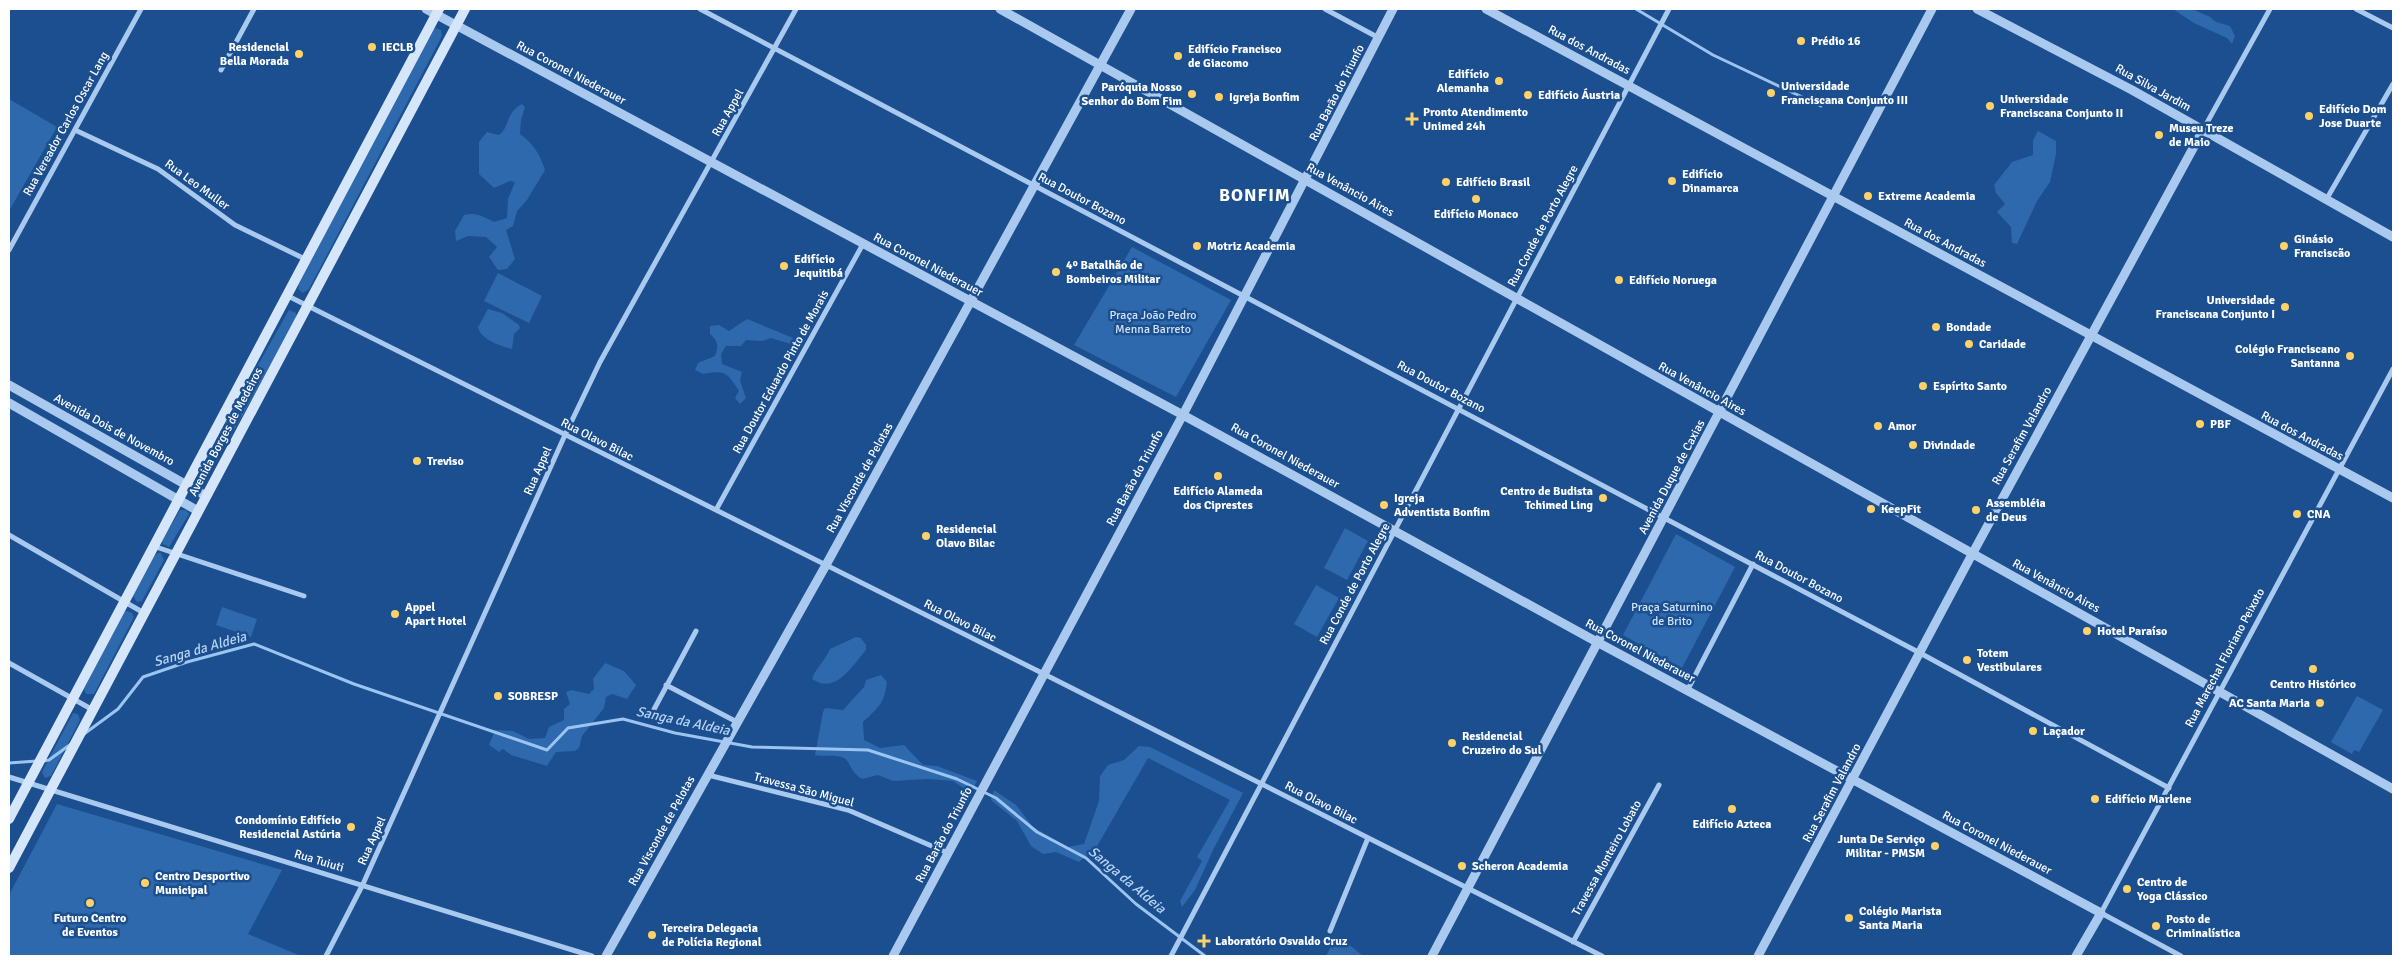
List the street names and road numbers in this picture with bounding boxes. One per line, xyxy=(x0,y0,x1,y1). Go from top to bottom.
street label: Rua dos Andradas xyxy=(1545,22,1633,78)
street label: Rua Coronel Niederauer xyxy=(514,38,629,109)
street label: Rua Barão do Triunfo xyxy=(1306,42,1368,144)
street label: Rua Vereador Carlos Oscar Lang xyxy=(20,49,112,199)
street label: Rua Silva Jardim xyxy=(2112,61,2194,115)
street label: Rua Appel xyxy=(709,86,747,139)
street label: Rua Leo Muller xyxy=(162,156,233,214)
street label: Rua Venâncio Aires xyxy=(1304,160,1396,220)
street label: Rua Conde de Porto Alegre xyxy=(1505,163,1581,289)
street label: Rua Doutor Bozano xyxy=(1035,169,1129,229)
street label: Rua dos Andradas xyxy=(1901,215,1989,271)
street label: Rua Coronel Niederauer xyxy=(871,230,986,301)
street label: Rua Doutor Eduardo Pinto de Morais xyxy=(730,288,832,456)
street label: Rua Doutor Bozano xyxy=(1394,357,1488,417)
street label: Rua Venâncio Aires xyxy=(1656,359,1748,419)
street label: Avenida Borges de Medeiros xyxy=(186,365,266,499)
street label: Rua Serafim Valandro xyxy=(1989,384,2055,488)
street label: Avenida Dois de Novembro xyxy=(51,391,177,469)
street label: Rua dos Andradas xyxy=(2258,408,2346,464)
street label: Rua Olavo Bilac xyxy=(558,415,636,465)
street label: Avenida Duque de Caxias xyxy=(1635,417,1709,537)
street label: Rua Visconde de Pelotas xyxy=(823,420,897,536)
street label: Rua Coronel Niederauer xyxy=(1228,420,1342,492)
street label: Rua Barão do Triunfo xyxy=(1103,427,1167,529)
street label: Rua Appel xyxy=(521,444,556,498)
street label: Rua Conde de Porto Alegre xyxy=(1317,521,1393,647)
street label: Rua Doutor Bozano xyxy=(1752,547,1846,607)
street label: Rua Venâncio Aires xyxy=(2010,556,2102,616)
street label: Rua Marechal Floriano Peixoto xyxy=(2182,586,2268,730)
street label: Rua Olavo Bilac xyxy=(921,596,999,646)
street label: Rua Coronel Niederauer xyxy=(1583,616,1698,687)
street label: Rua Serafim Valandro xyxy=(1800,741,1864,845)
street label: Travessa São Miguel xyxy=(752,769,856,811)
street label: Rua Visconde de Pelotas xyxy=(625,773,699,889)
street label: Rua Olavo Bilac xyxy=(1282,778,1360,828)
street label: Rua Barão do Triunfo xyxy=(912,784,976,886)
street label: Travessa Monteiro Lobato xyxy=(1569,798,1645,918)
street label: Rua Coronel Niederauer xyxy=(1940,808,2055,879)
street label: Rua Appel xyxy=(355,814,390,868)
street label: Rua Tuiuti xyxy=(292,846,346,876)

